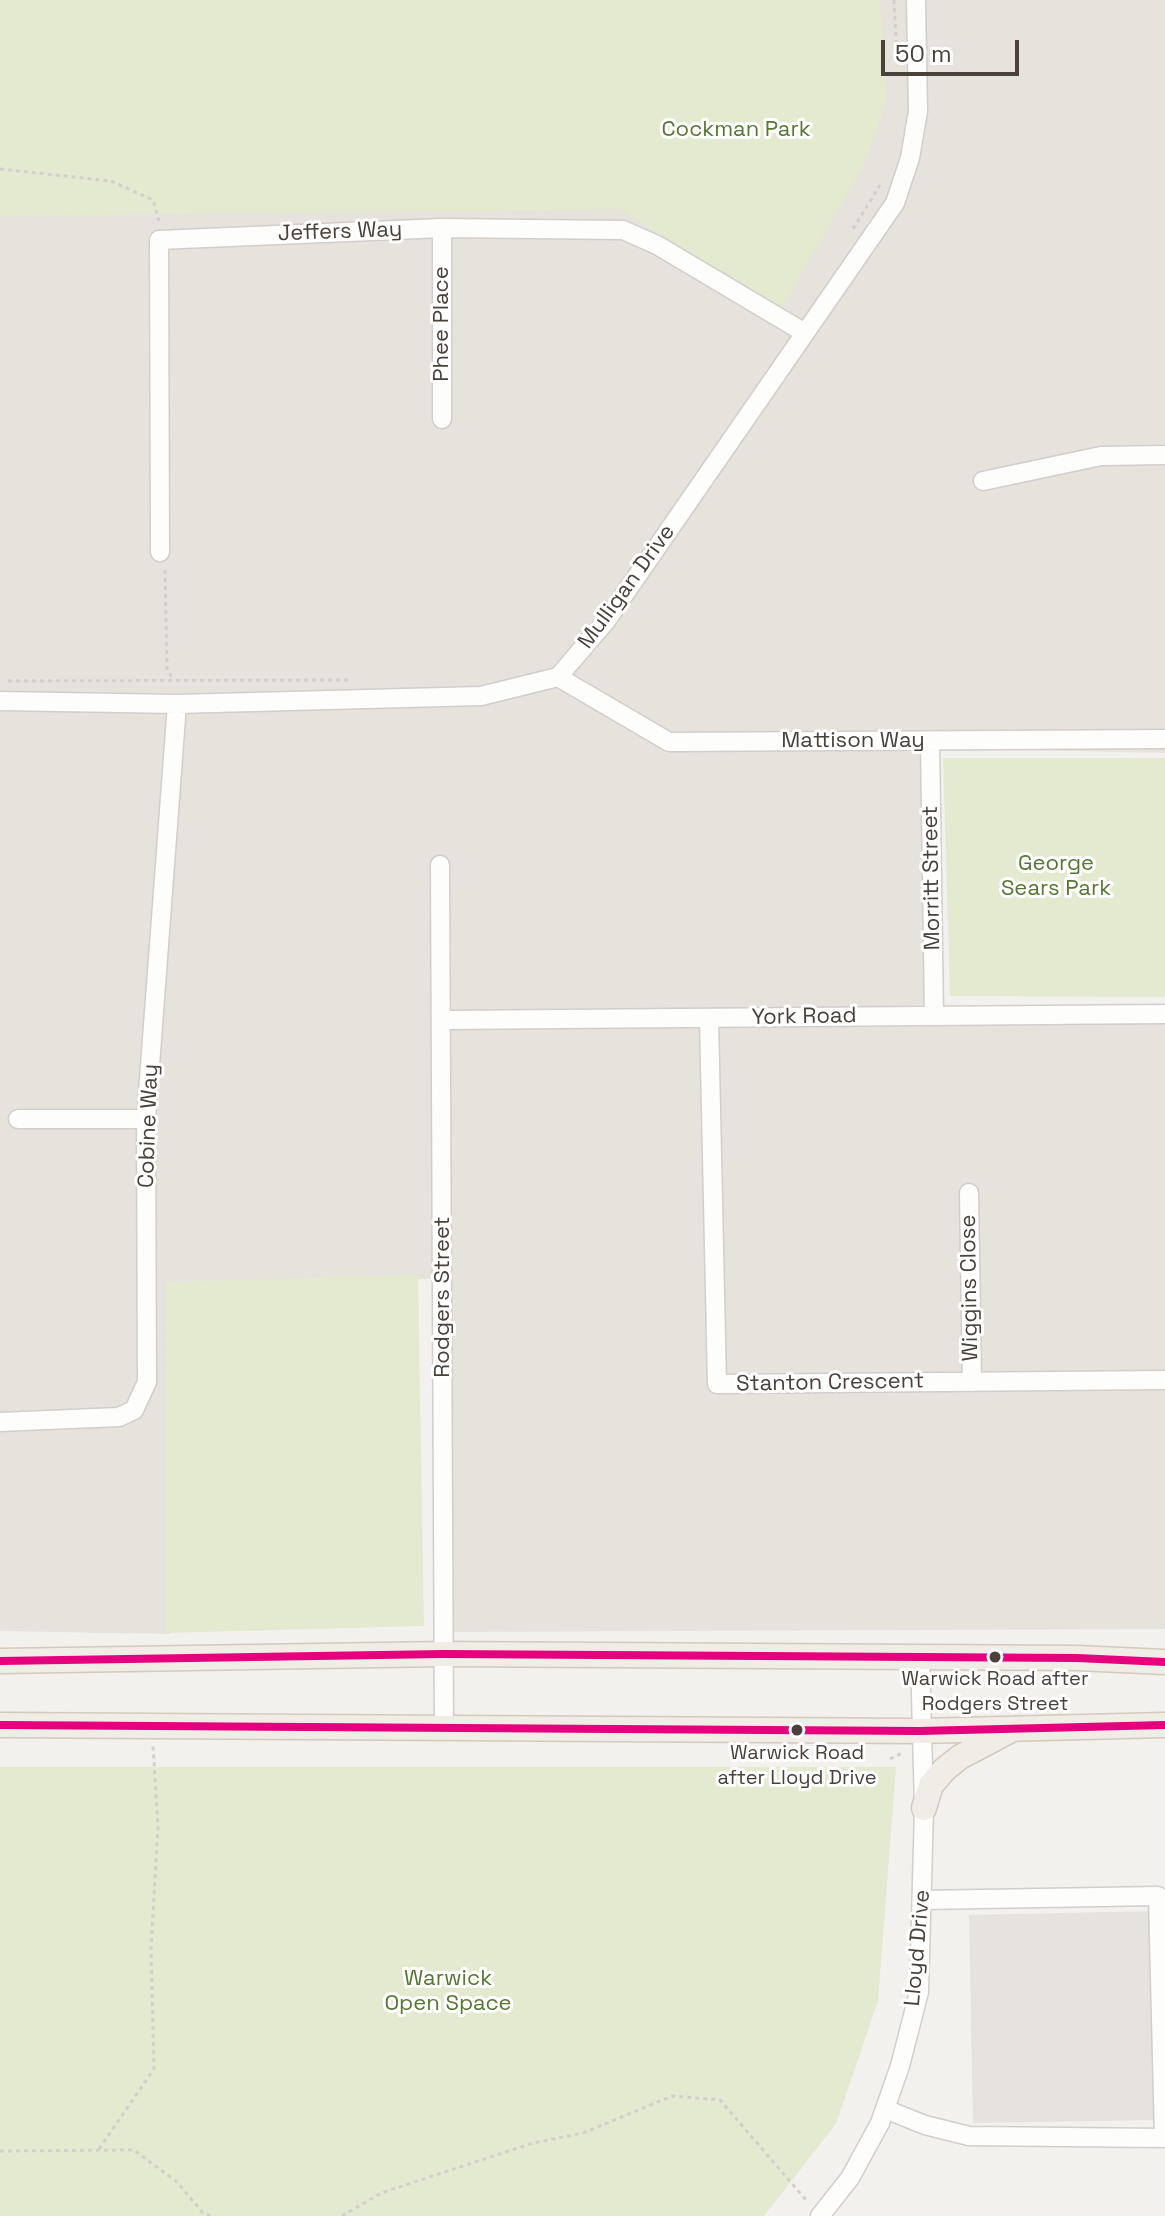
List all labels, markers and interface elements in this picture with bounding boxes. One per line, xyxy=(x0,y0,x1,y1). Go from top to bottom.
scale bar xyxy=(885,24,1023,74)
text: 50 m xyxy=(895,38,952,69)
park label: Cockman Park xyxy=(661,117,811,143)
street label: Jeffers Way xyxy=(277,217,403,247)
street label: Phee Place xyxy=(429,266,455,382)
street label: Mulligan Drive xyxy=(573,520,681,654)
street label: Mattison Way xyxy=(781,728,925,754)
street label: Morritt Street xyxy=(918,805,946,951)
park label: George Sears Park xyxy=(1001,851,1111,902)
street label: York Road xyxy=(751,1003,857,1031)
street label: Cobine Way xyxy=(134,1063,164,1189)
street label: Wiggins Close xyxy=(956,1214,984,1362)
street label: Rodgers Street xyxy=(430,1216,456,1378)
street label: Stanton Crescent xyxy=(736,1368,924,1398)
marker: Warwick Road after Rodgers Street xyxy=(987,1649,1003,1665)
place label: Warwick Road after Rodgers Street xyxy=(902,1668,1088,1715)
marker: Warwick Road after Lloyd Drive xyxy=(789,1722,805,1738)
place label: Warwick Road after Lloyd Drive xyxy=(717,1742,877,1789)
street label: Lloyd Drive xyxy=(900,1889,936,2007)
park label: Warwick Open Space xyxy=(384,1966,512,2018)

